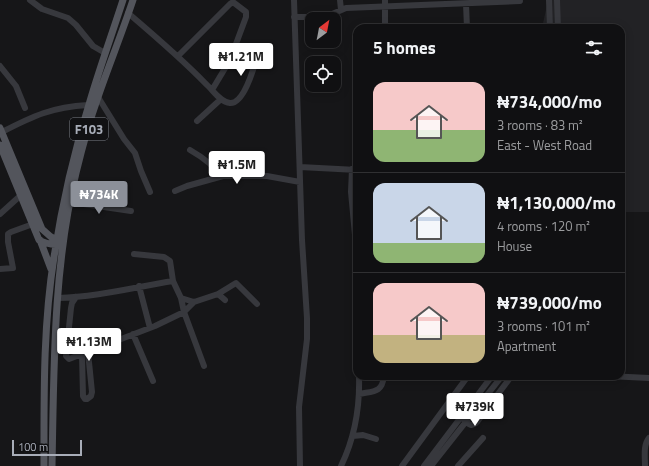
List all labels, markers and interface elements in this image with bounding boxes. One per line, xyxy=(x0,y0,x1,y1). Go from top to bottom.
north arrow xyxy=(305,12,341,48)
map controls xyxy=(305,12,341,92)
text: 5 homes xyxy=(373,35,436,61)
icon: filters xyxy=(583,37,605,59)
pin: ₦1.21M xyxy=(208,43,274,77)
text: ₦1.21M xyxy=(218,46,264,66)
button: locate xyxy=(305,56,341,92)
text: ₦734,000/mo xyxy=(497,89,602,115)
icon: home xyxy=(405,98,453,146)
text: 3 rooms · 83 m² xyxy=(497,115,583,135)
road number: F103 xyxy=(70,118,108,140)
text: East - West Road xyxy=(497,135,592,155)
pin: ₦1.5M xyxy=(209,151,265,185)
text: ₦1.5M xyxy=(218,154,256,174)
pin: ₦734K xyxy=(71,181,127,215)
text: ₦734K xyxy=(80,184,118,204)
text: ₦1,130,000/mo xyxy=(497,190,616,216)
icon: home xyxy=(405,199,453,247)
text: 4 rooms · 120 m² xyxy=(497,216,590,236)
text: House xyxy=(497,236,532,256)
text: ₦739,000/mo xyxy=(497,290,602,316)
icon: home xyxy=(405,299,453,347)
text: 3 rooms · 101 m² xyxy=(497,316,590,336)
pin: ₦1.13M xyxy=(56,328,122,362)
text: ₦1.13M xyxy=(66,331,112,351)
text: Apartment xyxy=(497,336,556,356)
pin: ₦739K xyxy=(447,393,503,427)
text: ₦739K xyxy=(456,396,494,416)
scale bar xyxy=(12,438,82,457)
text: 100 m xyxy=(18,439,48,455)

